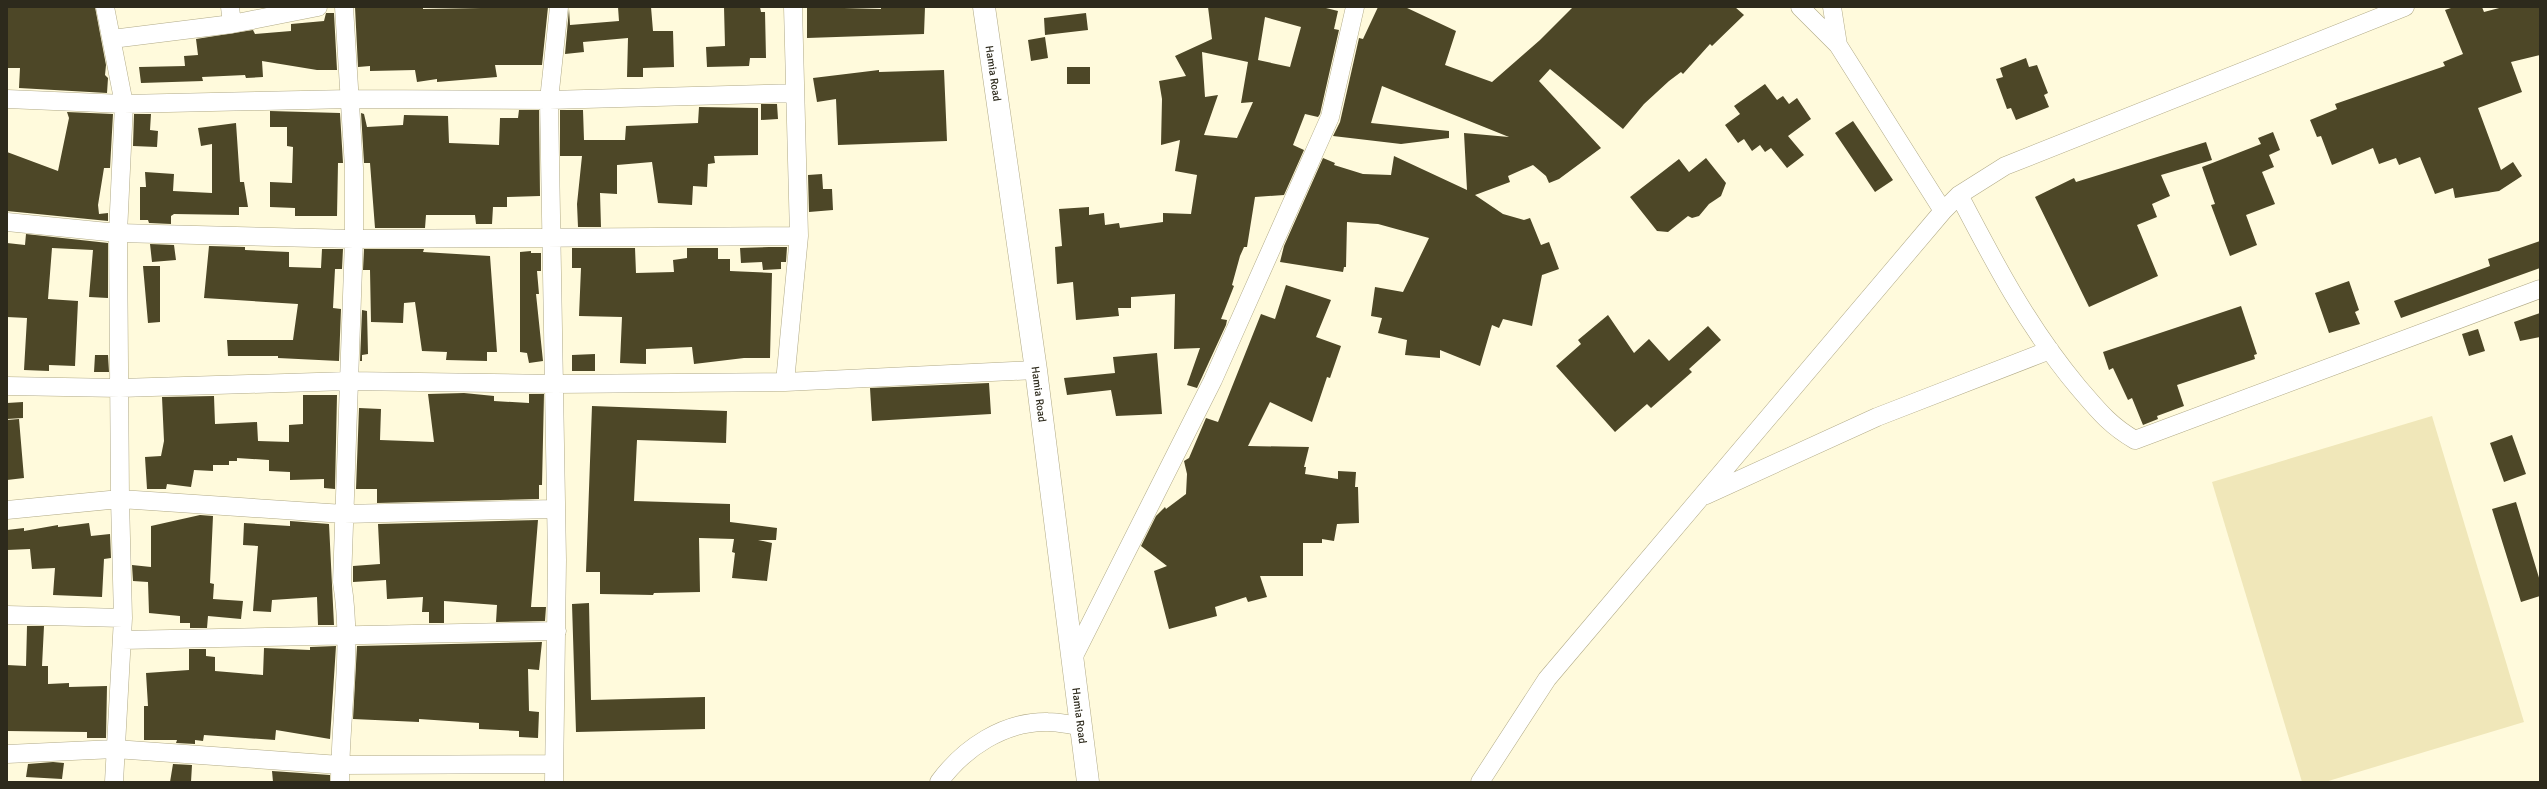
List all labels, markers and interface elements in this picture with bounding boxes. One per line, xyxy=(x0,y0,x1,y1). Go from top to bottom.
street label: Hamia Road xyxy=(983,45,1003,102)
street label: Hamia Road xyxy=(1029,365,1049,423)
street label: Hamia Road xyxy=(1069,687,1089,745)

